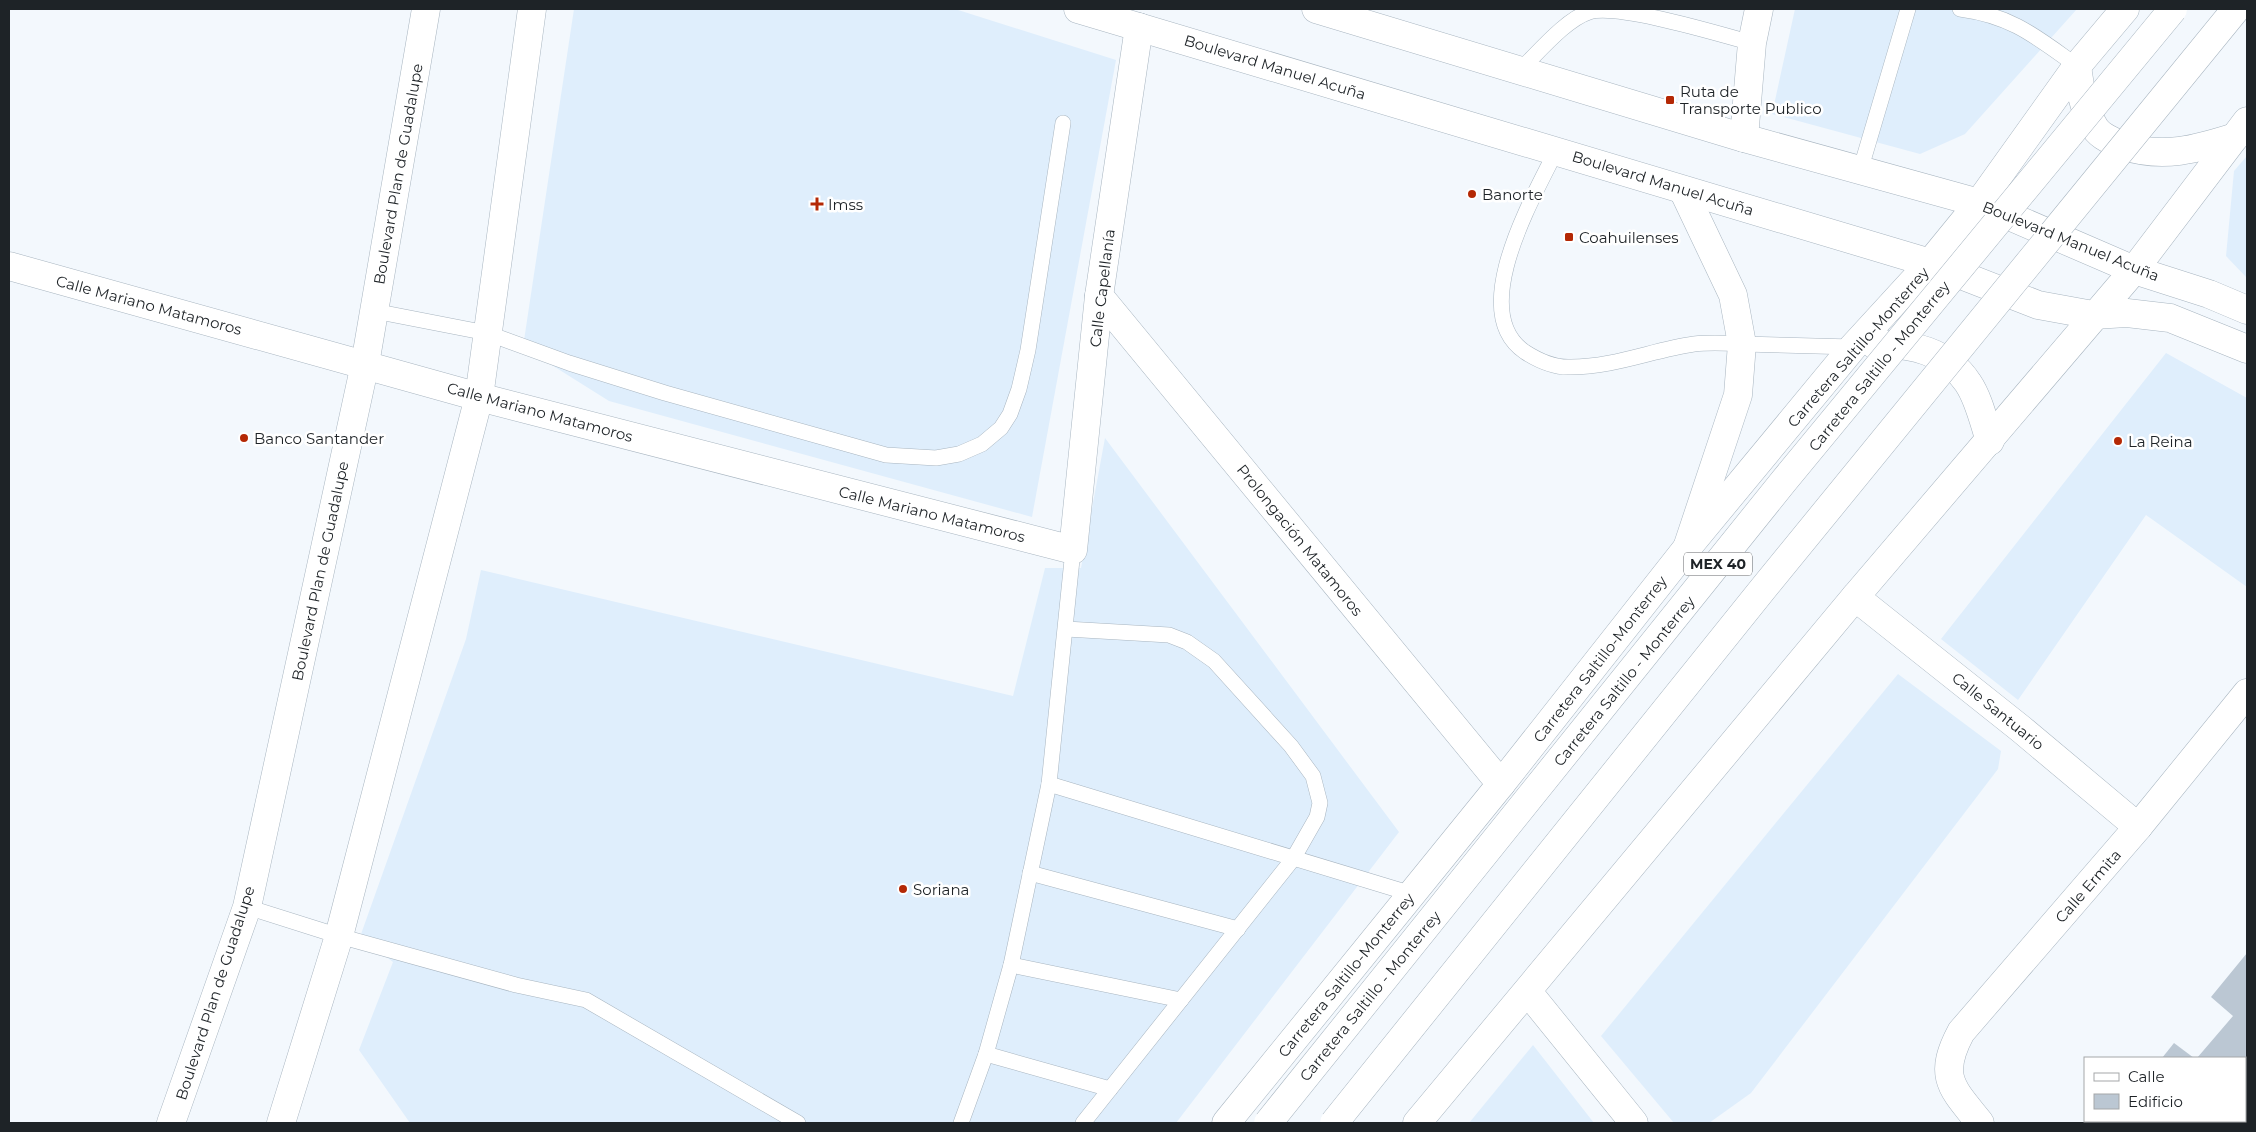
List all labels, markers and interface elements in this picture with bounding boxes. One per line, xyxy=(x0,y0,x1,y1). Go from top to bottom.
street label: Boulevard Manuel Acuña xyxy=(1182,30,1368,104)
street label: Boulevard Plan de Guadalupe xyxy=(369,62,427,286)
place label: Ruta de Transporte Publico xyxy=(1680,82,1822,118)
marker: Ruta de Transporte Publico xyxy=(1664,94,1676,106)
street label: Boulevard Manuel Acuña xyxy=(1570,146,1756,220)
place label: Banorte xyxy=(1482,185,1543,204)
marker: Banorte xyxy=(1466,188,1478,200)
place label: Imss xyxy=(828,195,863,214)
marker: Imss xyxy=(810,197,824,211)
street label: Boulevard Manuel Acuña xyxy=(1980,197,2162,285)
street label: Calle Capellanía xyxy=(1085,228,1119,348)
place label: Coahuilenses xyxy=(1579,228,1679,247)
marker: Coahuilenses xyxy=(1563,231,1575,243)
street label: Carretera Saltillo-Monterrey xyxy=(1783,262,1933,431)
street label: Calle Mariano Matamoros xyxy=(54,271,244,339)
street label: Carretera Saltillo - Monterrey xyxy=(1804,276,1954,455)
street label: Calle Mariano Matamoros xyxy=(445,378,635,446)
place label: Banco Santander xyxy=(254,429,384,448)
marker: Banco Santander xyxy=(238,432,250,444)
place label: La Reina xyxy=(2128,432,2193,451)
marker: La Reina xyxy=(2112,435,2124,447)
street label: Boulevard Plan de Guadalupe xyxy=(287,459,353,683)
street label: Prolongación Matamoros xyxy=(1233,460,1367,620)
street label: Calle Mariano Matamoros xyxy=(837,482,1027,546)
road number: MEX 40 xyxy=(1684,552,1752,576)
street label: Carretera Saltillo-Monterrey xyxy=(1529,571,1672,746)
street label: Carretera Saltillo - Monterrey xyxy=(1549,591,1699,770)
street label: Calle Santuario xyxy=(1948,668,2048,754)
street label: Calle Ermita xyxy=(2051,845,2125,927)
place label: Soriana xyxy=(913,880,969,899)
street label: Boulevard Plan de Guadalupe xyxy=(171,883,259,1103)
marker: Soriana xyxy=(897,883,909,895)
street label: Carretera Saltillo-Monterrey xyxy=(1274,888,1419,1061)
street label: Carretera Saltillo - Monterrey xyxy=(1295,906,1445,1085)
legend xyxy=(2084,1057,2246,1122)
text: Calle xyxy=(2128,1067,2165,1086)
text: Edificio xyxy=(2128,1092,2183,1111)

